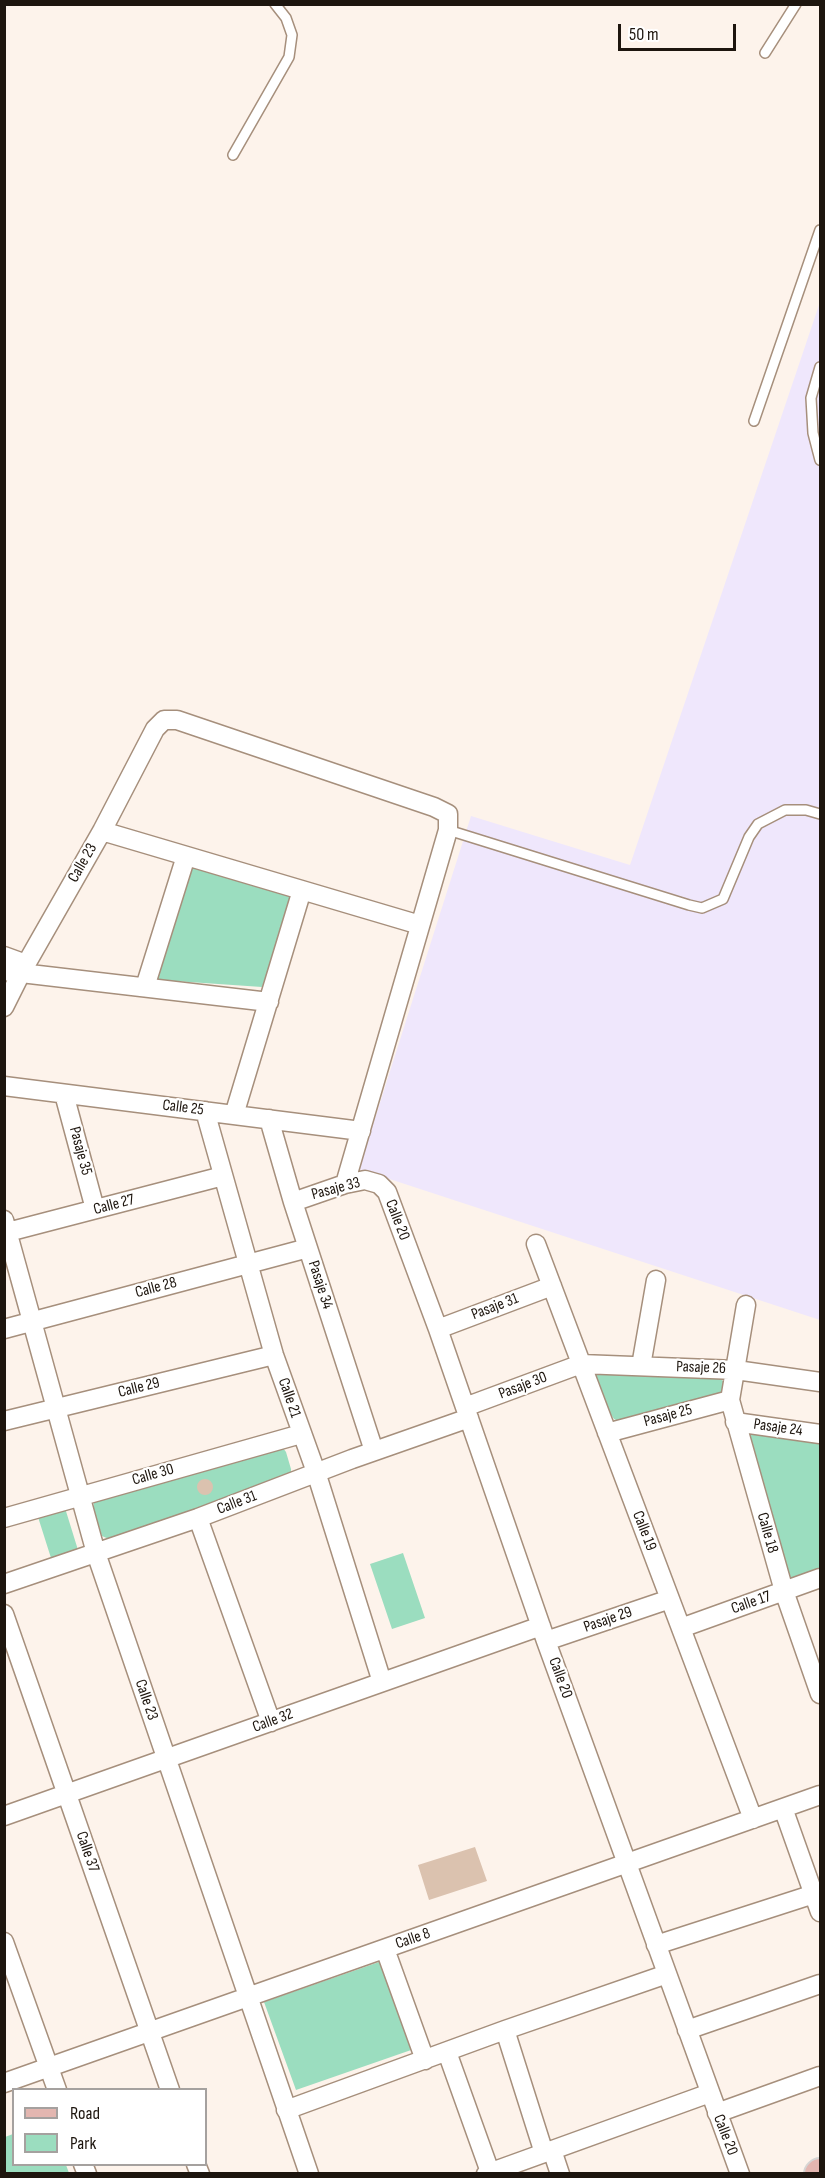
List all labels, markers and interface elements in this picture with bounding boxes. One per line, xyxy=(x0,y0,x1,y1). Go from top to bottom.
scale bar xyxy=(621,12,740,50)
text: 50 m xyxy=(629,24,659,45)
street label: Calle 23 xyxy=(64,840,102,886)
street label: Calle 25 xyxy=(161,1096,205,1120)
street label: Pasaje 35 xyxy=(64,1125,96,1177)
street label: Pasaje 33 xyxy=(309,1173,363,1205)
street label: Calle 27 xyxy=(91,1190,137,1220)
street label: Calle 20 xyxy=(380,1197,414,1243)
street label: Pasaje 34 xyxy=(303,1258,337,1312)
street label: Calle 28 xyxy=(133,1273,179,1303)
street label: Pasaje 31 xyxy=(469,1289,521,1325)
street label: Pasaje 26 xyxy=(676,1358,726,1378)
street label: Pasaje 30 xyxy=(496,1368,550,1404)
street label: Calle 29 xyxy=(116,1374,162,1402)
street label: Calle 21 xyxy=(273,1376,305,1420)
street label: Pasaje 25 xyxy=(642,1400,694,1432)
street label: Pasaje 24 xyxy=(752,1415,804,1441)
street label: Calle 30 xyxy=(130,1460,176,1490)
street label: Calle 31 xyxy=(214,1487,260,1519)
street label: Calle 19 xyxy=(628,1508,660,1554)
street label: Calle 18 xyxy=(752,1511,782,1555)
street label: Calle 17 xyxy=(729,1587,773,1619)
street label: Pasaje 29 xyxy=(581,1603,635,1637)
street label: Calle 20 xyxy=(544,1655,576,1701)
street label: Calle 23 xyxy=(130,1677,162,1723)
street label: Calle 32 xyxy=(250,1705,296,1737)
street label: Calle 37 xyxy=(71,1829,103,1875)
street label: Calle 8 xyxy=(393,1924,433,1954)
legend xyxy=(12,2088,207,2166)
text: Road xyxy=(70,2103,100,2124)
street label: Calle 20 xyxy=(708,2112,742,2158)
text: Park xyxy=(70,2133,96,2154)

